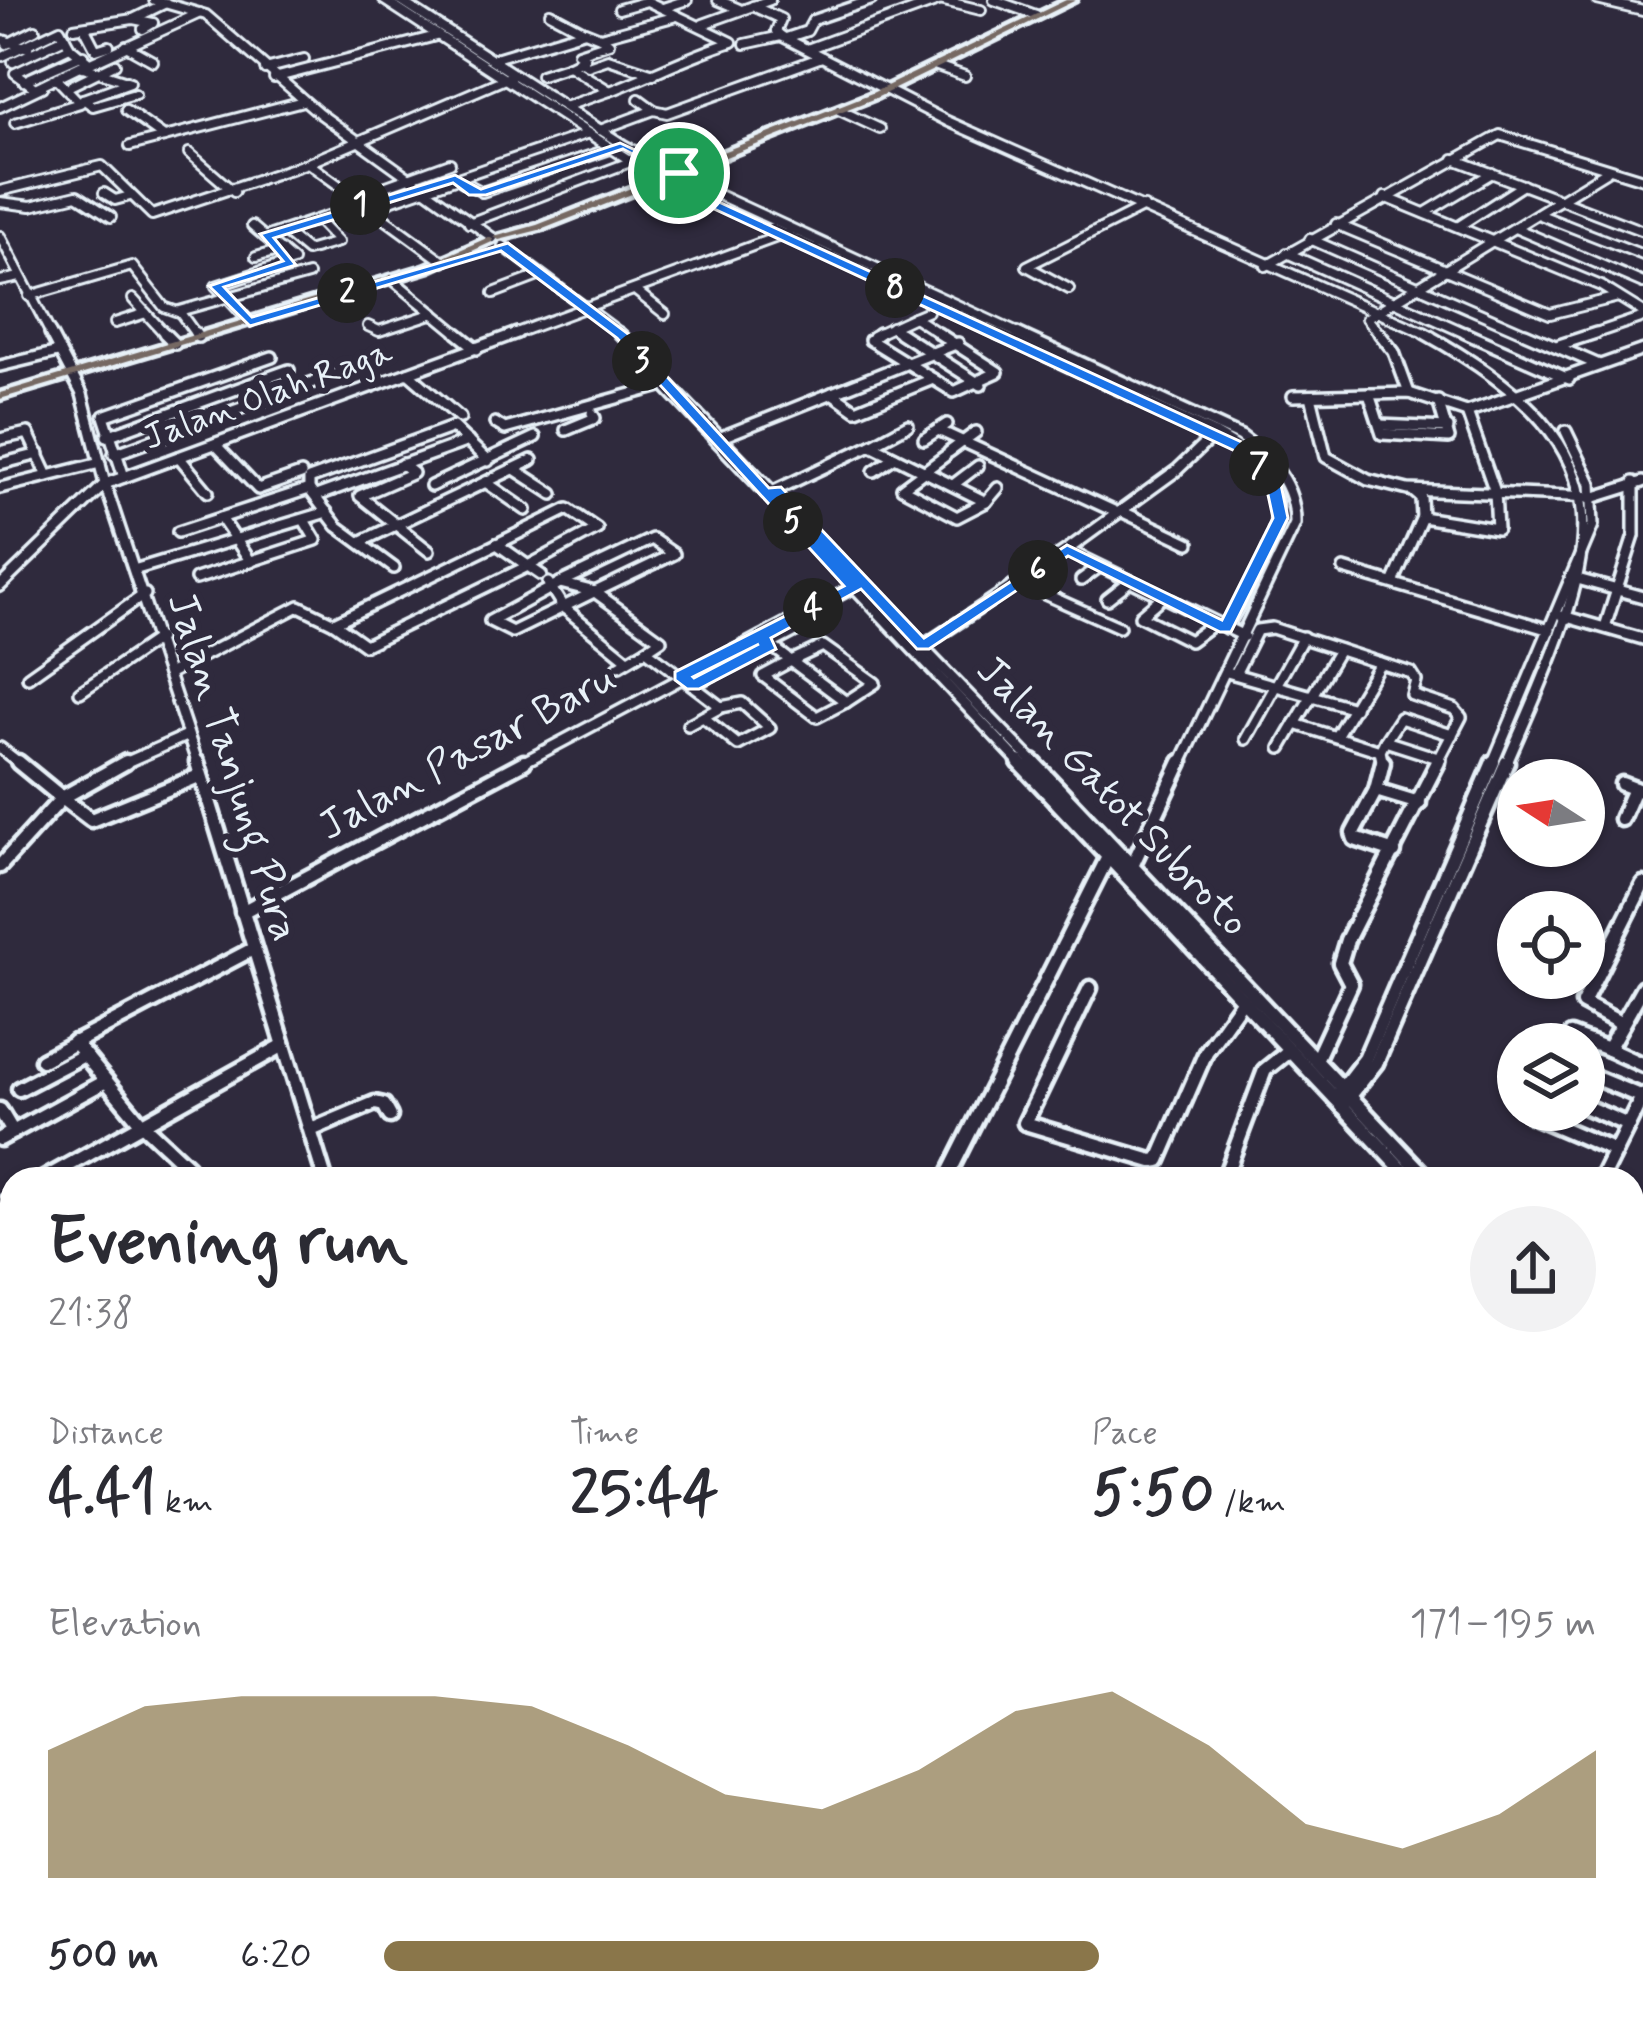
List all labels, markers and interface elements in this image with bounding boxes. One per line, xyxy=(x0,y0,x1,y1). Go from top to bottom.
pin xyxy=(628,122,730,224)
icon: arrive xyxy=(646,140,712,206)
pin: 1 xyxy=(330,175,390,235)
text: 1 xyxy=(353,183,367,227)
pin: 8 xyxy=(865,258,925,318)
pin: 2 xyxy=(317,263,377,323)
text: 8 xyxy=(886,266,904,310)
text: 2 xyxy=(339,271,355,315)
street label: Jalan Olah Raga xyxy=(137,329,399,463)
pin: 3 xyxy=(612,331,672,391)
text: 3 xyxy=(635,339,649,383)
pin: 7 xyxy=(1229,436,1289,496)
text: 7 xyxy=(1249,444,1269,488)
pin: 5 xyxy=(763,492,823,552)
text: 5 xyxy=(783,500,803,544)
pin: 6 xyxy=(1008,540,1068,600)
text: 6 xyxy=(1030,548,1046,592)
pin: 4 xyxy=(783,578,843,638)
street label: Jalan Tanjung Pura xyxy=(149,586,311,949)
text: 4 xyxy=(803,586,823,630)
street label: Jalan Gatot Subroto xyxy=(963,644,1261,950)
street label: Jalan Pasar Baru xyxy=(310,651,626,855)
north arrow xyxy=(1497,759,1605,867)
map controls xyxy=(1497,759,1605,1131)
button: locate xyxy=(1497,891,1605,999)
button: layers xyxy=(1497,1023,1605,1131)
text: Evening run xyxy=(48,1201,408,1287)
button: share xyxy=(1470,1206,1596,1332)
text: 21:38 xyxy=(48,1289,133,1340)
text: Distance xyxy=(48,1412,164,1456)
text: Time xyxy=(570,1412,639,1456)
text: Pace xyxy=(1092,1412,1158,1456)
text: 4.41 xyxy=(48,1456,156,1535)
text: 25:44 xyxy=(570,1456,719,1535)
text: 5:50 xyxy=(1092,1456,1214,1535)
text: km xyxy=(156,1481,213,1525)
text: /km xyxy=(1214,1481,1286,1525)
text: Elevation xyxy=(48,1599,202,1650)
text: 171–195 m xyxy=(1410,1599,1596,1650)
text: 500 m xyxy=(48,1931,159,1982)
text: 6:20 xyxy=(240,1931,312,1982)

